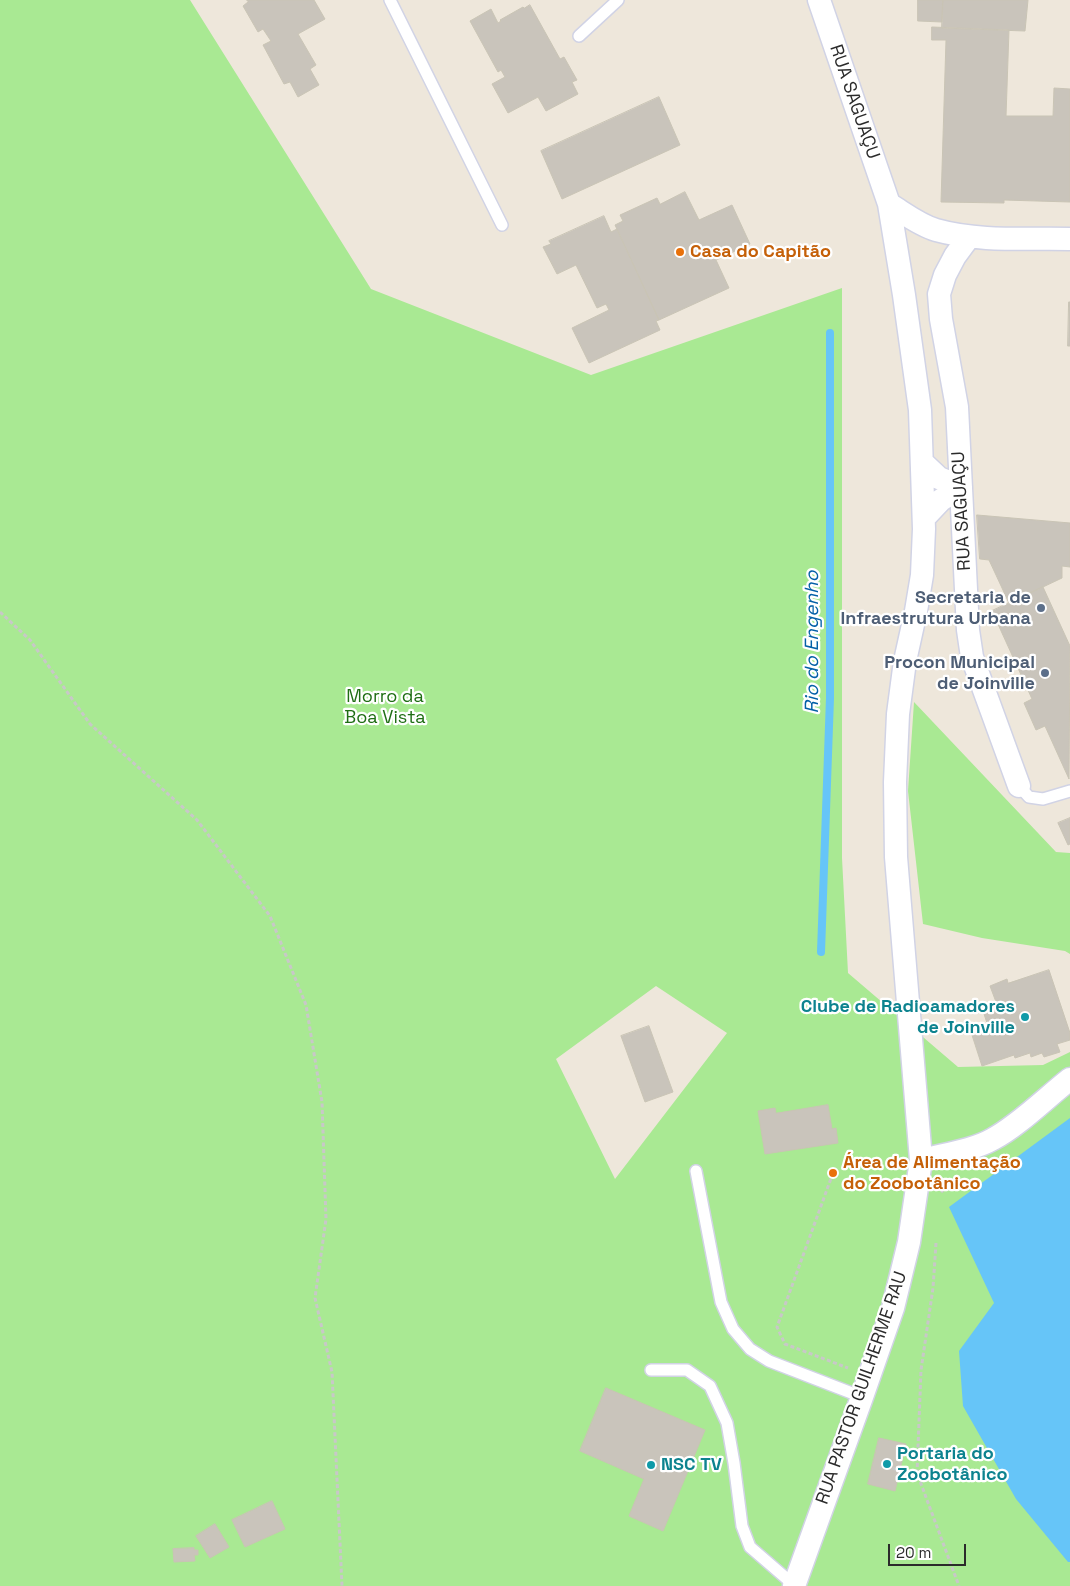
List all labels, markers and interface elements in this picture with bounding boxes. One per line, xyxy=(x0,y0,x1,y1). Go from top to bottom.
street label: RUA SAGUAÇU xyxy=(824,42,884,162)
place label: Casa do Capitão xyxy=(690,241,831,263)
marker: Casa do Capitão xyxy=(674,246,686,258)
street label: RUA SAGUAÇU xyxy=(948,451,976,571)
water label: Rio do Engenho xyxy=(802,571,824,713)
place label: Secretaria de Infraestrutura Urbana xyxy=(841,587,1031,630)
marker: Secretaria de Infraestrutura Urbana xyxy=(1035,602,1047,614)
place label: Procon Municipal de Joinville xyxy=(884,652,1035,694)
marker: Procon Municipal de Joinville xyxy=(1039,667,1051,679)
park label: Morro da Boa Vista xyxy=(344,686,426,729)
place label: Clube de Radioamadores de Joinville xyxy=(801,996,1015,1038)
marker: Clube de Radioamadores de Joinville xyxy=(1019,1011,1031,1023)
place label: Área de Alimentação do Zoobotânico xyxy=(843,1152,1021,1194)
marker: Área de Alimentação do Zoobotânico xyxy=(827,1167,839,1179)
street label: RUA PASTOR GUILHERME RAU xyxy=(812,1269,912,1507)
place label: Portaria do Zoobotânico xyxy=(897,1443,1008,1486)
place label: NSC TV xyxy=(661,1454,722,1476)
marker: Portaria do Zoobotânico xyxy=(881,1458,893,1470)
marker: NSC TV xyxy=(645,1459,657,1471)
scale bar xyxy=(890,1534,968,1566)
text: 20 m xyxy=(896,1543,931,1562)

